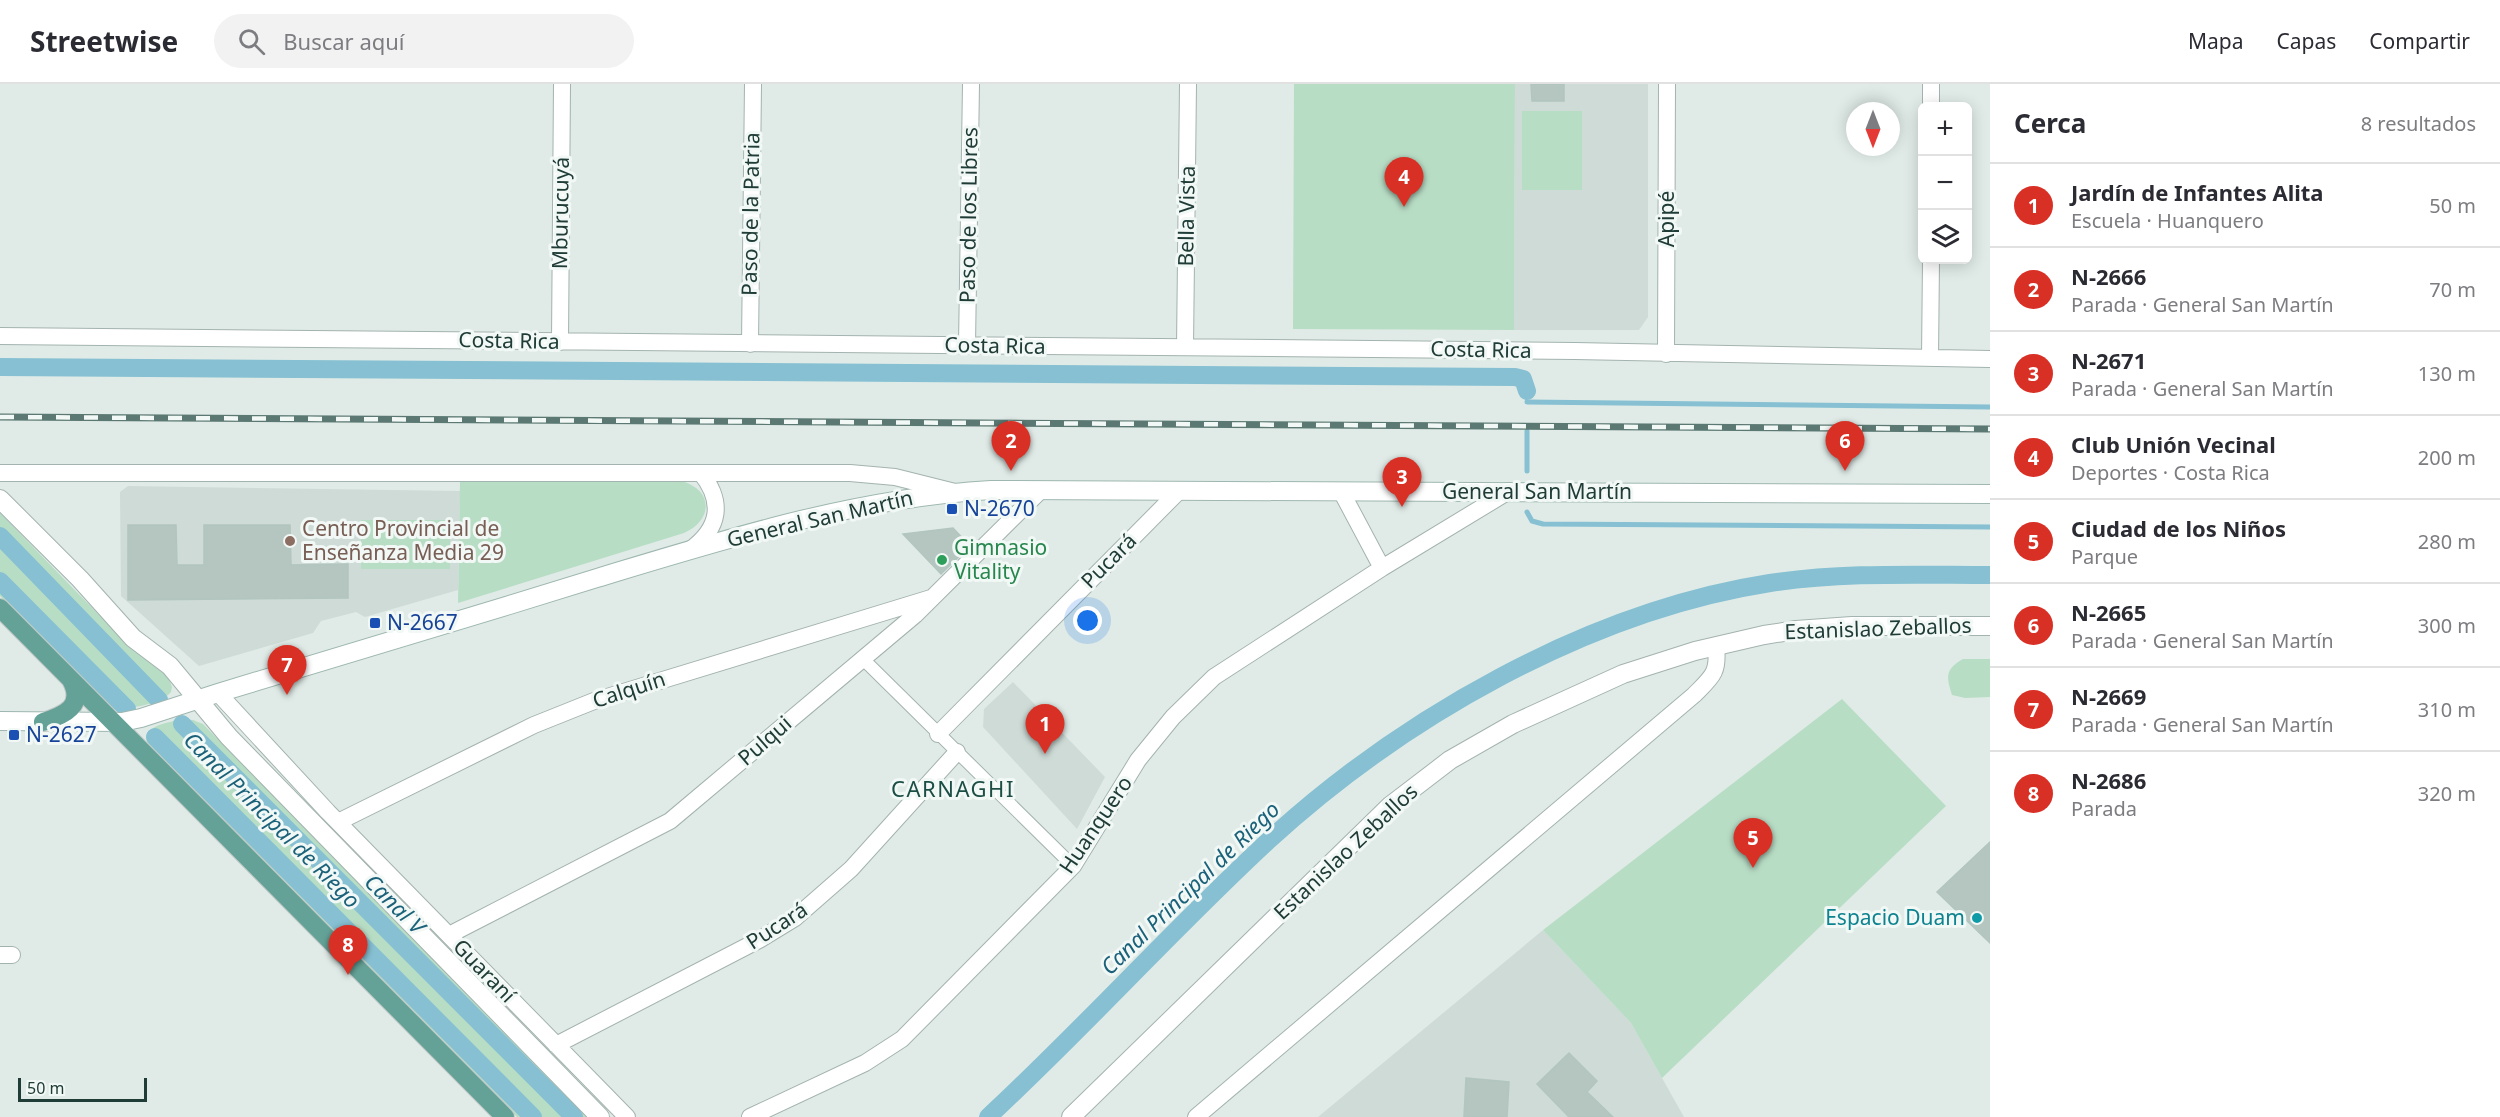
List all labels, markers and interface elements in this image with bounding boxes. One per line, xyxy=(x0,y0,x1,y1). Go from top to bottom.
search box xyxy=(214,14,634,68)
text: Streetwise xyxy=(30,22,178,60)
icon: search xyxy=(235,25,268,58)
text: Buscar aquí xyxy=(283,26,405,56)
text: Mapa xyxy=(2188,27,2244,55)
text: Capas xyxy=(2277,27,2336,55)
text: Compartir xyxy=(2369,27,2470,55)
north arrow xyxy=(1846,102,1900,156)
map controls xyxy=(1918,102,1972,264)
button: + xyxy=(1918,102,1972,156)
text: Cerca xyxy=(2014,105,2086,141)
text: 8 resultados xyxy=(2361,110,2476,137)
street label: Paso de los Libres xyxy=(952,127,984,303)
street label: Paso de la Patria xyxy=(735,132,765,296)
button: − xyxy=(1918,156,1972,210)
street label: Mburucuyá xyxy=(545,157,575,269)
pin: 4 xyxy=(1384,158,1424,207)
street label: Bella Vista xyxy=(1171,165,1201,267)
text: Jardín de Infantes Alita xyxy=(2071,177,2324,207)
street label: Apipé xyxy=(1652,191,1680,247)
text: 1 xyxy=(2028,192,2039,219)
text: 50 m xyxy=(2429,192,2476,219)
text: Escuela · Huanquero xyxy=(2071,207,2264,234)
button: layers xyxy=(1918,210,1972,264)
text: N-2666 xyxy=(2071,261,2146,291)
text: 2 xyxy=(2028,276,2039,303)
text: 70 m xyxy=(2429,276,2476,303)
text: Parada · General San Martín xyxy=(2071,291,2334,318)
street label: Costa Rica xyxy=(458,325,560,355)
street label: Costa Rica xyxy=(944,330,1046,360)
street label: Costa Rica xyxy=(1430,334,1532,364)
text: N-2671 xyxy=(2071,345,2146,375)
text: 3 xyxy=(2028,360,2039,387)
text: 130 m xyxy=(2418,360,2476,387)
text: Parada · General San Martín xyxy=(2071,375,2334,402)
pin: 2 xyxy=(992,422,1030,471)
pin: 6 xyxy=(1826,422,1864,471)
text: Club Unión Vecinal xyxy=(2071,429,2276,459)
text: 4 xyxy=(2028,444,2039,471)
text: 200 m xyxy=(2418,444,2476,471)
pin: 3 xyxy=(1382,458,1422,507)
text: Deportes · Costa Rica xyxy=(2071,459,2270,486)
street label: General San Martín xyxy=(1442,477,1632,505)
street label: General San Martín xyxy=(724,483,916,553)
place label: N-2670 xyxy=(964,494,1035,522)
marker: N-2670 xyxy=(945,502,959,516)
text: Ciudad de los Niños xyxy=(2071,513,2286,543)
place label: Centro Provincial de Enseñanza Media 29 xyxy=(302,514,504,566)
street label: Pucará xyxy=(1075,527,1142,594)
text: 5 xyxy=(2028,528,2039,555)
text: 280 m xyxy=(2418,528,2476,555)
place label: Gimnasio Vitality xyxy=(954,533,1047,585)
marker: Centro Provincial de Enseñanza Media 29 xyxy=(283,534,297,548)
text: Parque xyxy=(2071,543,2138,570)
marker: Gimnasio Vitality xyxy=(935,553,949,567)
text: N-2665 xyxy=(2071,597,2146,627)
your location xyxy=(1073,606,1102,635)
place label: N-2667 xyxy=(387,608,458,636)
street label: Estanislao Zeballos xyxy=(1784,611,1972,645)
text: 6 xyxy=(2028,612,2039,639)
text: 300 m xyxy=(2418,612,2476,639)
marker: N-2667 xyxy=(368,616,382,630)
text: Parada · General San Martín xyxy=(2071,627,2334,654)
pin: 7 xyxy=(268,646,306,695)
street label: Calquín xyxy=(589,664,669,714)
text: N-2669 xyxy=(2071,681,2146,711)
text: 7 xyxy=(2028,696,2039,723)
text: 310 m xyxy=(2418,696,2476,723)
pin: 1 xyxy=(1026,704,1064,754)
street label: Pulqui xyxy=(732,709,797,771)
text: Parada · General San Martín xyxy=(2071,711,2334,738)
place label: N-2627 xyxy=(26,720,97,748)
water label: Canal Principal de Riego xyxy=(178,725,367,914)
marker: N-2627 xyxy=(7,728,21,742)
text: N-2686 xyxy=(2071,765,2146,795)
street label: Huanquero xyxy=(1052,770,1138,879)
district label: CARNAGHI xyxy=(891,773,1015,803)
street label: Estanislao Zeballos xyxy=(1267,777,1423,925)
text: 8 xyxy=(2028,780,2039,807)
text: 320 m xyxy=(2418,780,2476,807)
water label: Canal Principal de Riego xyxy=(1093,794,1285,981)
text: Parada xyxy=(2071,795,2137,822)
pin: 5 xyxy=(1734,818,1772,868)
water label: Canal V xyxy=(359,866,435,942)
street label: Pucará xyxy=(740,895,812,955)
place label: Espacio Duam xyxy=(1825,903,1965,931)
marker: Espacio Duam xyxy=(1970,911,1984,925)
pin: 8 xyxy=(328,926,368,975)
street label: Guaraní xyxy=(447,932,522,1009)
scale bar xyxy=(18,1075,147,1102)
text: 50 m xyxy=(27,1077,64,1099)

